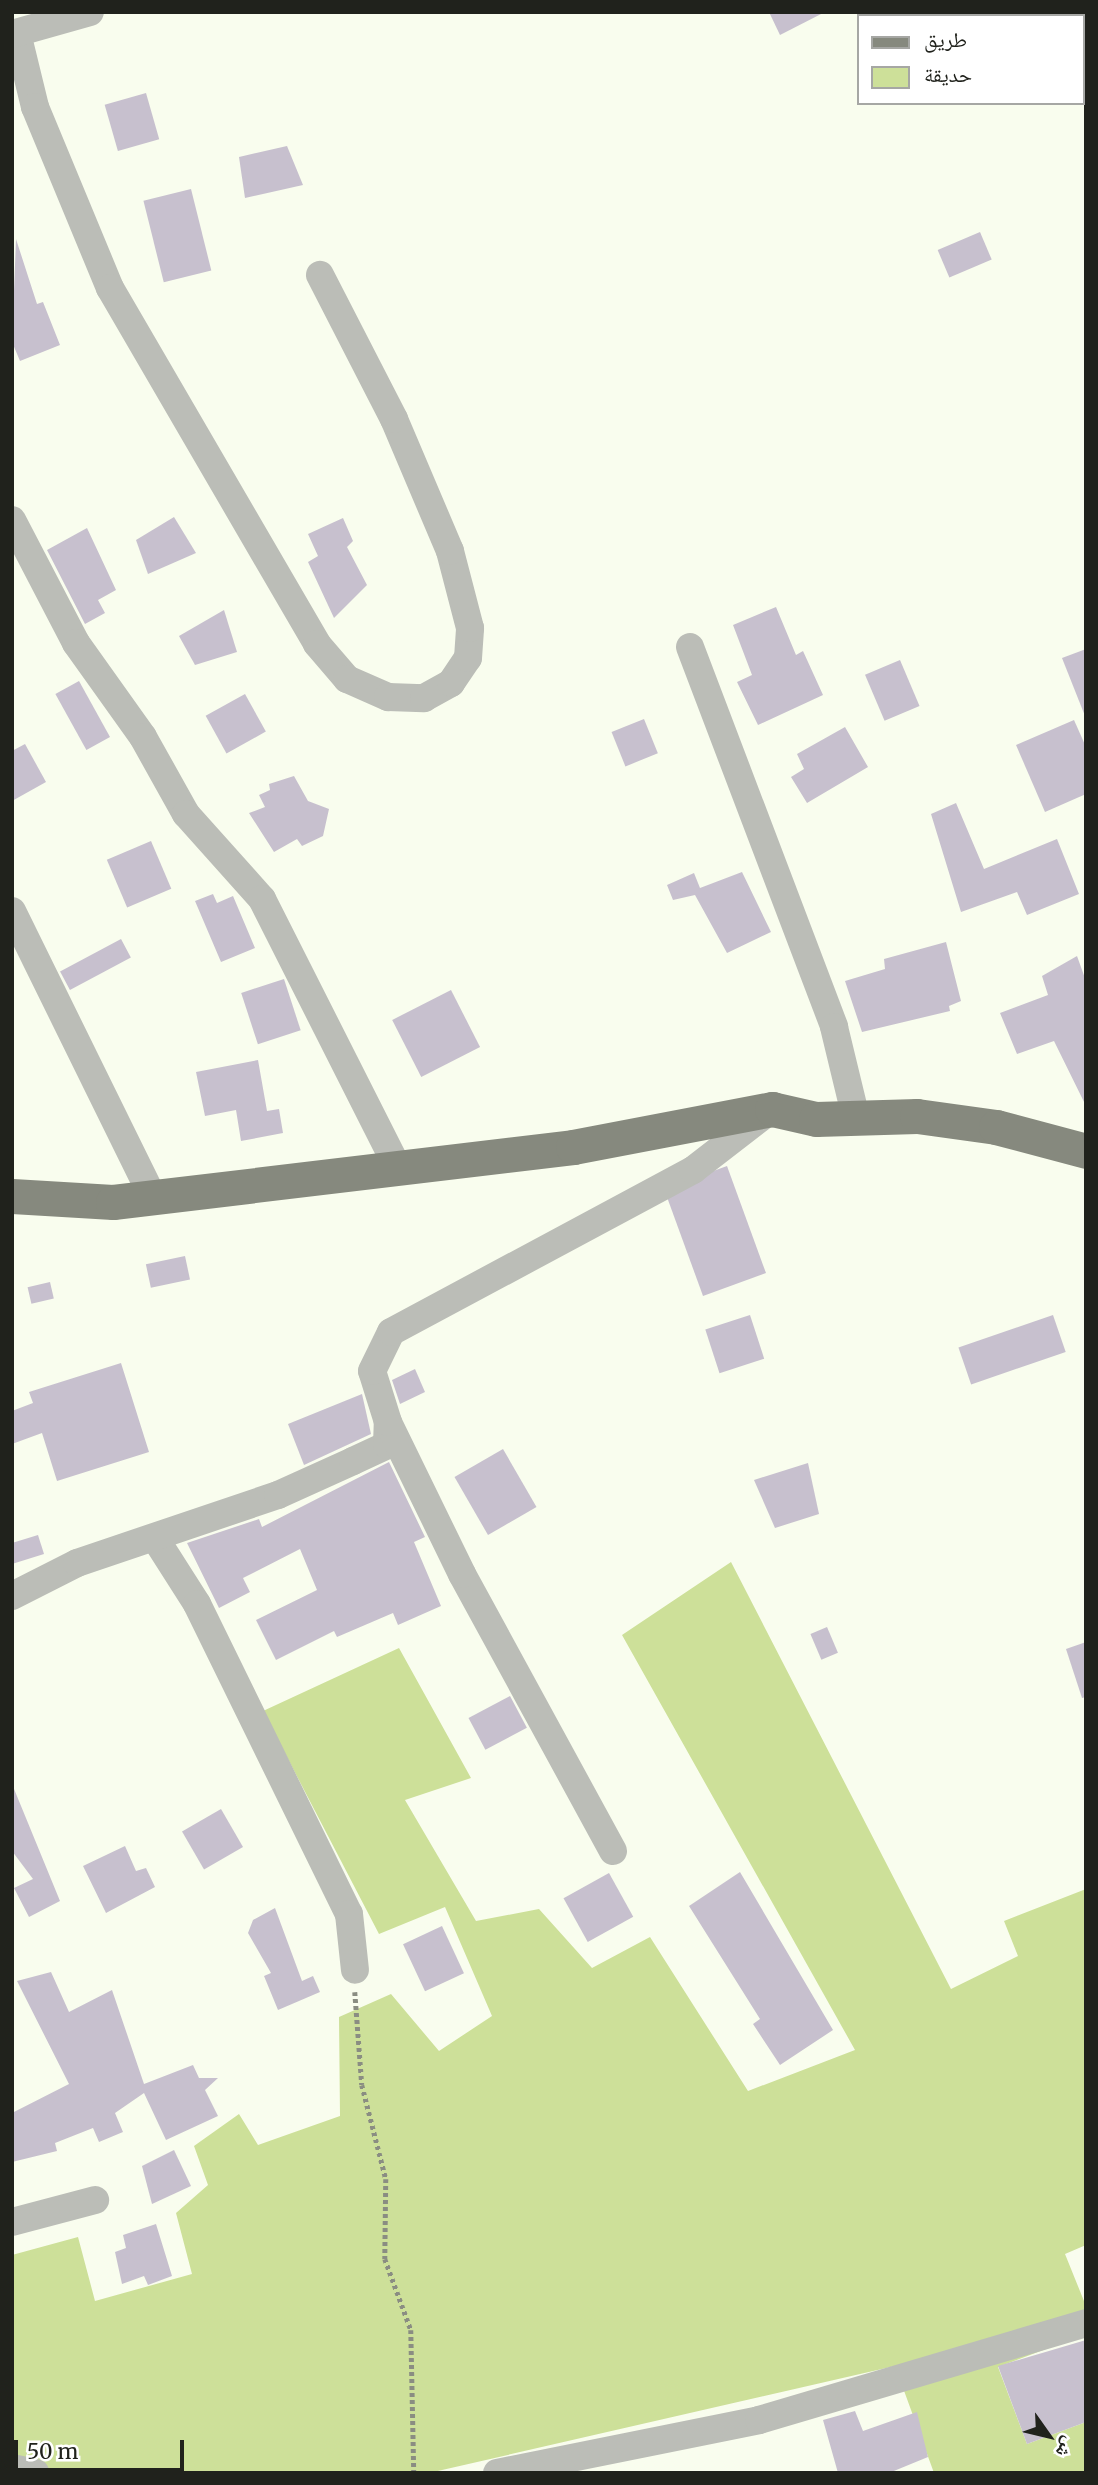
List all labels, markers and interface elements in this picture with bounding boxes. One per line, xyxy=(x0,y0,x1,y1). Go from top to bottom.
legend xyxy=(856,14,1084,105)
text: طريق xyxy=(924,26,967,53)
text: حديقة xyxy=(924,61,972,88)
north arrow xyxy=(1014,2401,1084,2471)
scale bar xyxy=(18,2426,187,2470)
text: ش xyxy=(1051,2433,1082,2463)
text: 50 m xyxy=(27,2438,78,2465)

